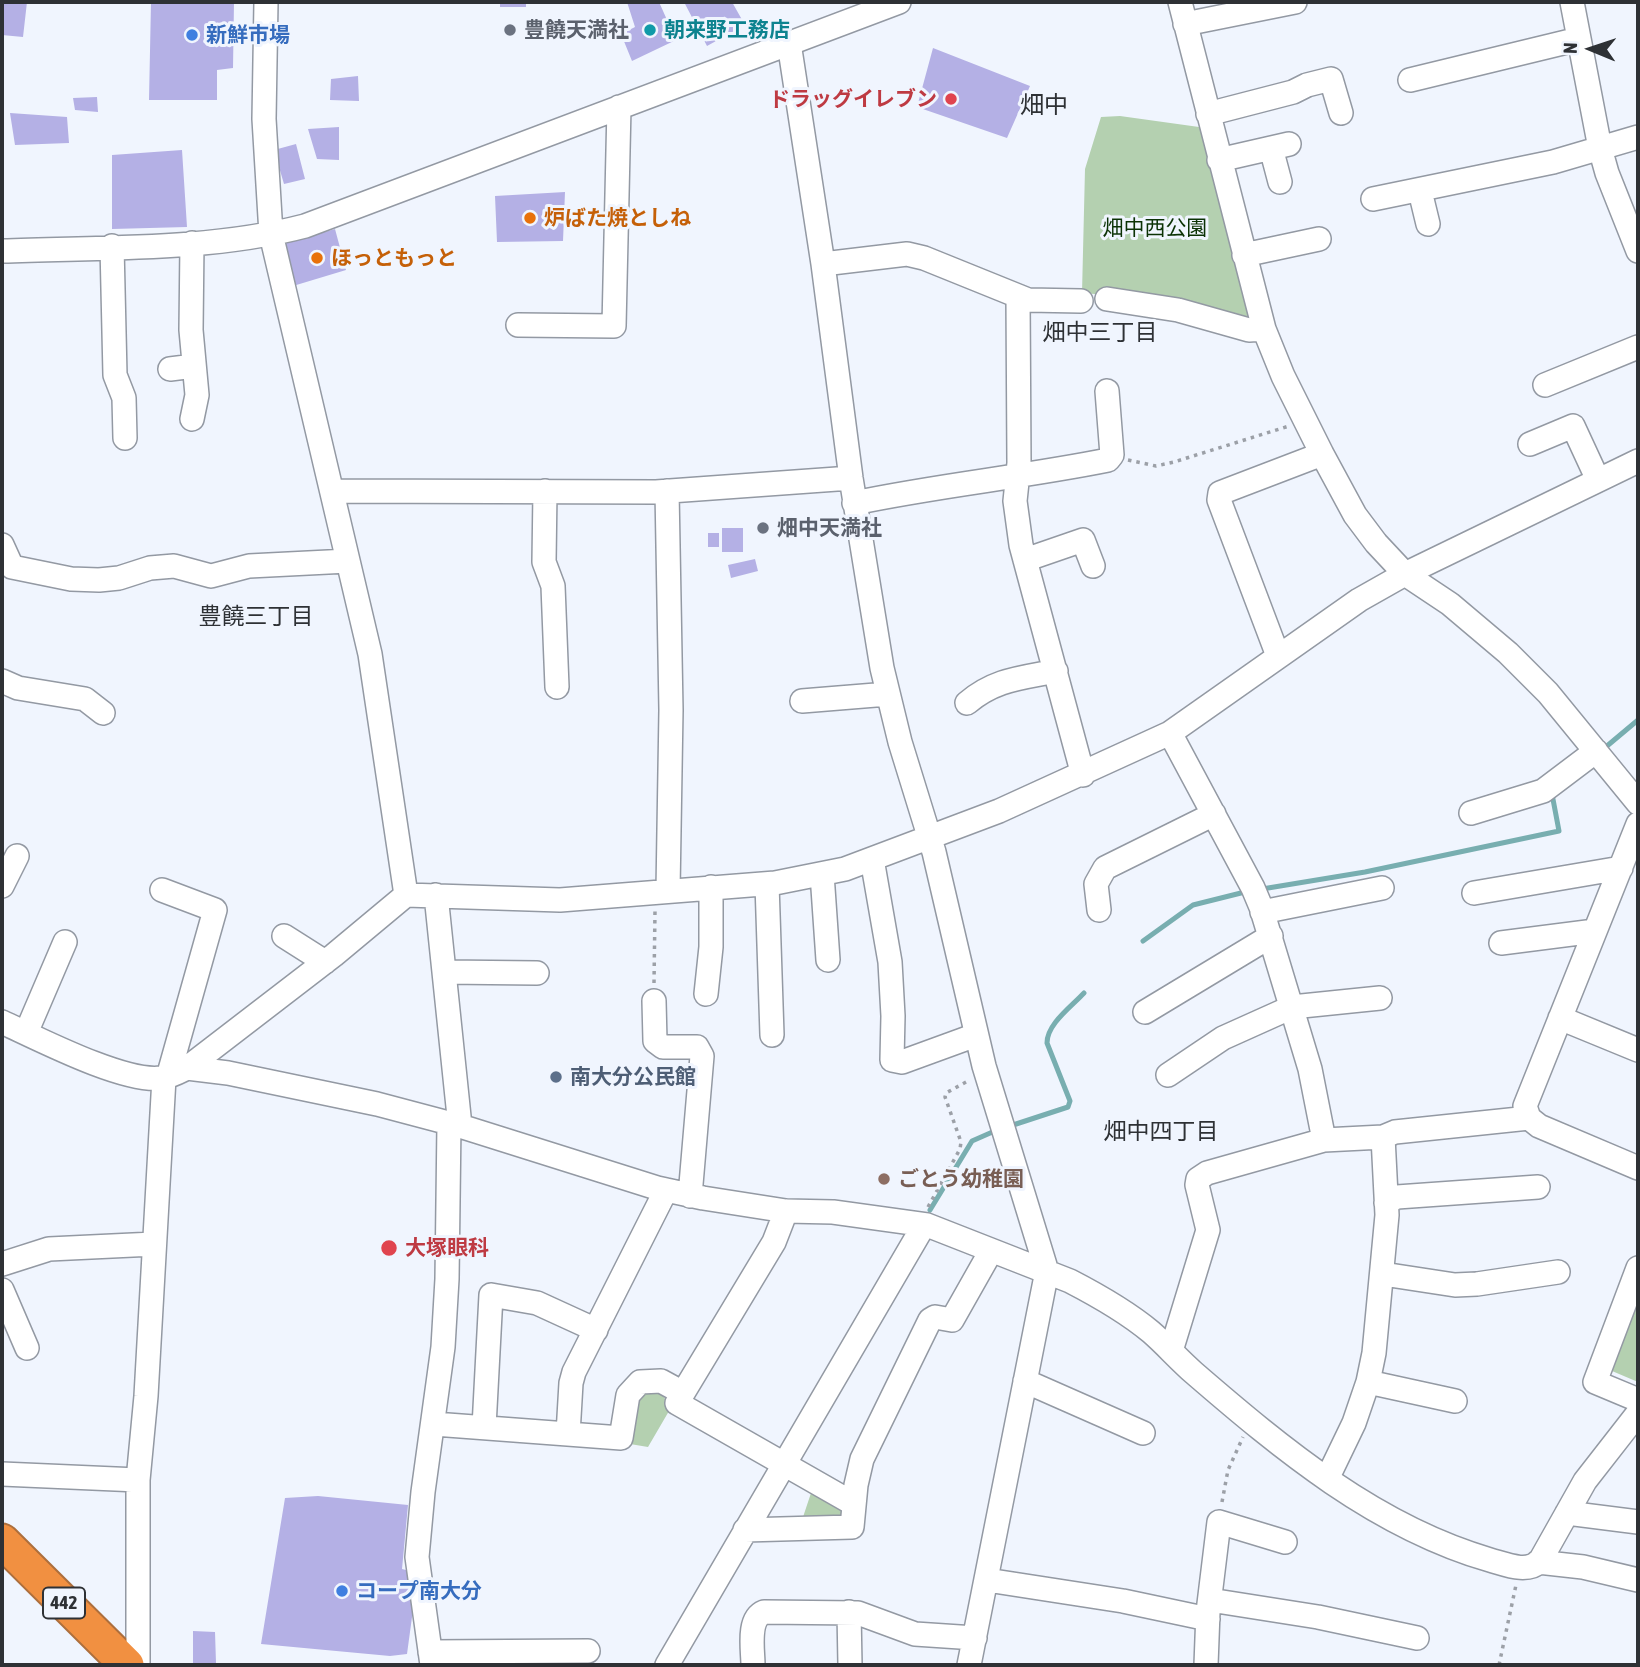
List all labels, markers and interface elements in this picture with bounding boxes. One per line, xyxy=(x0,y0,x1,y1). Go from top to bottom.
north arrow xyxy=(1556,14,1626,84)
place label: 豊饒天満社 xyxy=(524,17,629,43)
place label: 朝来野工務店 xyxy=(664,17,790,43)
place label: 新鮮市場 xyxy=(206,22,290,48)
marker: 豊饒天満社 xyxy=(502,22,518,38)
marker: 朝来野工務店 xyxy=(642,22,658,38)
marker: 新鮮市場 xyxy=(184,27,200,43)
text: N xyxy=(1559,42,1581,54)
place label: ドラッグイレブン xyxy=(769,86,937,112)
marker: ドラッグイレブン xyxy=(943,91,959,107)
district label: 畑中 xyxy=(1020,91,1068,119)
place label: 炉ばた焼としね xyxy=(544,205,691,231)
marker: 炉ばた焼としね xyxy=(522,210,538,226)
park label: 畑中西公園 xyxy=(1103,215,1207,241)
place label: ほっともっと xyxy=(331,245,457,271)
marker: ほっともっと xyxy=(309,250,325,266)
district label: 畑中三丁目 xyxy=(1043,319,1157,347)
place label: 畑中天満社 xyxy=(777,515,882,541)
marker: 畑中天満社 xyxy=(755,520,771,536)
district label: 豊饒三丁目 xyxy=(199,603,313,631)
place label: 南大分公民館 xyxy=(570,1064,696,1090)
marker: 南大分公民館 xyxy=(548,1069,564,1085)
district label: 畑中四丁目 xyxy=(1104,1118,1218,1146)
place label: ごとう幼稚園 xyxy=(898,1166,1024,1192)
marker: ごとう幼稚園 xyxy=(876,1171,892,1187)
place label: 大塚眼科 xyxy=(405,1235,489,1261)
marker: 大塚眼科 xyxy=(379,1238,399,1258)
place label: コープ南大分 xyxy=(356,1578,482,1604)
marker: コープ南大分 xyxy=(334,1583,350,1599)
road number: 442 xyxy=(43,1588,85,1618)

